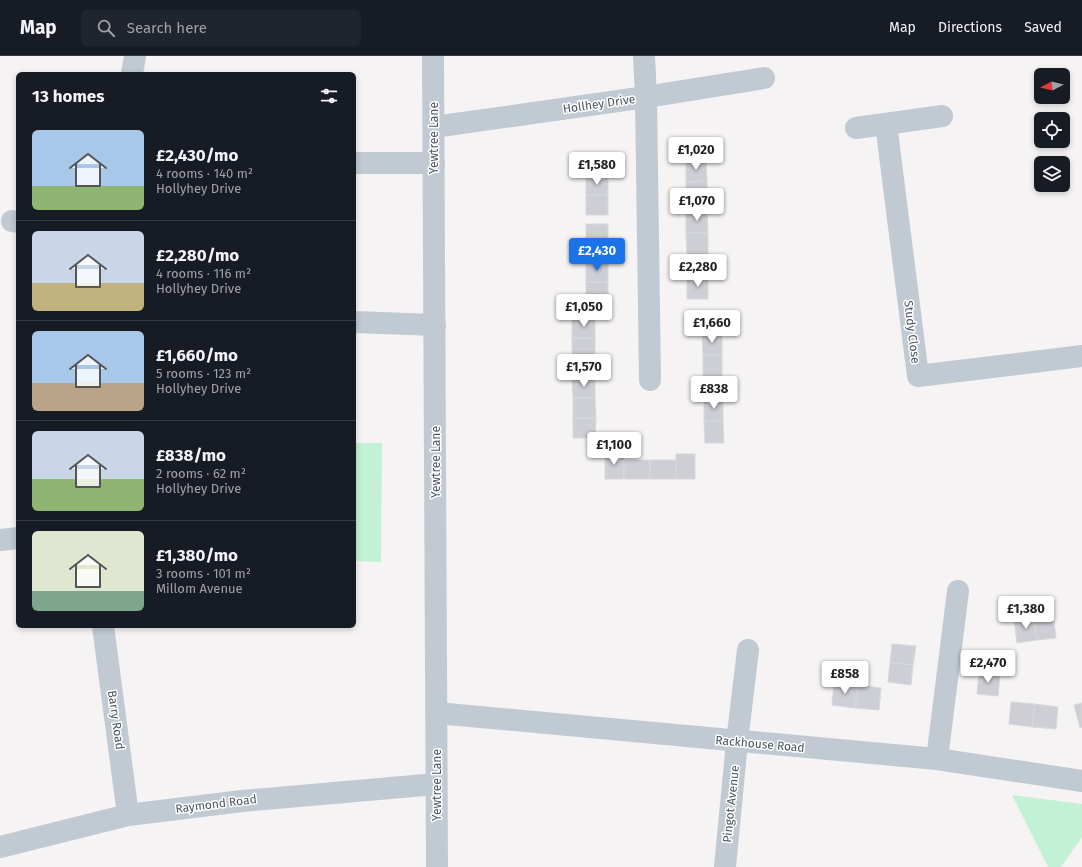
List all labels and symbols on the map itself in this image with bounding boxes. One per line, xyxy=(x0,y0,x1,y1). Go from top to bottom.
north arrow xyxy=(1034,68,1070,104)
street label: Hollhey Drive xyxy=(562,92,636,116)
street label: Yewtree Lane xyxy=(427,102,441,174)
pin: £1,020 xyxy=(663,137,729,171)
pin: £1,580 xyxy=(564,152,630,186)
pin: £1,070 xyxy=(664,188,730,222)
pin: £2,430 xyxy=(564,238,630,272)
pin: £2,280 xyxy=(665,254,731,288)
pin: £1,050 xyxy=(551,294,617,328)
street label: Study Close xyxy=(901,300,923,364)
pin: £1,660 xyxy=(679,310,745,344)
pin: £1,570 xyxy=(551,354,617,388)
pin: £838 xyxy=(690,376,738,410)
street label: Yewtree Lane xyxy=(429,426,443,498)
pin: £1,100 xyxy=(581,432,647,466)
pin: £1,380 xyxy=(993,596,1059,630)
pin: £2,470 xyxy=(955,650,1021,684)
pin: £858 xyxy=(821,661,869,695)
street label: Barry Road xyxy=(105,689,127,751)
street label: Rackhouse Road xyxy=(715,733,805,755)
street label: Yewtree Lane xyxy=(430,749,444,821)
street label: Pingot Avenue xyxy=(720,765,742,843)
street label: Raymond Road xyxy=(175,792,257,816)

